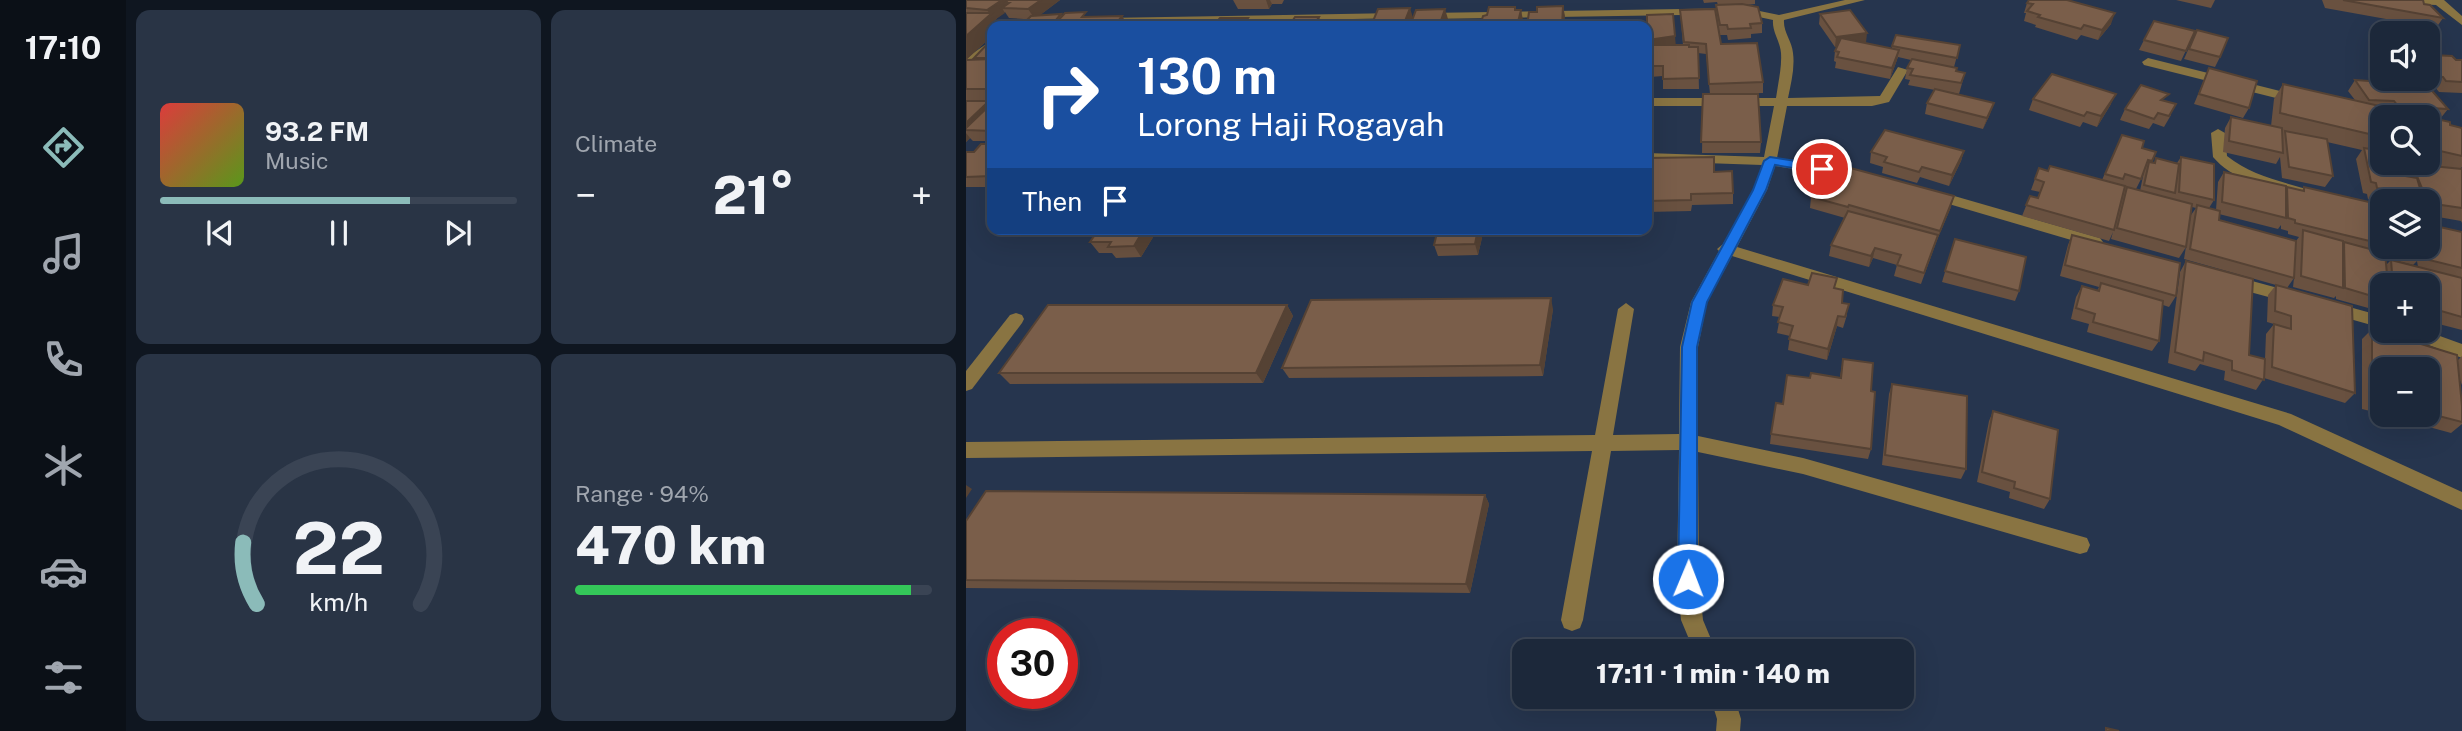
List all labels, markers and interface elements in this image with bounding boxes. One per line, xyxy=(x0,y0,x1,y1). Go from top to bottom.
map controls xyxy=(2370,21,2440,427)
button: sound xyxy=(2370,21,2440,91)
text: 17:10 xyxy=(25,29,101,66)
text: 130 m xyxy=(1137,47,1277,105)
icon: right xyxy=(1022,49,1113,140)
button: search xyxy=(2370,105,2440,175)
text: Lorong Haji Rogayah xyxy=(1137,106,1444,143)
text: 93.2 FM xyxy=(265,116,369,147)
icon: directions xyxy=(39,123,88,172)
text: Climate xyxy=(575,130,657,157)
pin xyxy=(1792,139,1852,199)
text: Music xyxy=(265,147,329,174)
icon: arrive xyxy=(1803,150,1841,188)
text: 21° xyxy=(713,165,794,226)
text: − xyxy=(575,173,596,218)
text: + xyxy=(911,173,932,218)
icon: arrive xyxy=(1096,182,1134,220)
text: Then xyxy=(1022,186,1082,217)
button: layers xyxy=(2370,189,2440,259)
icon: previous xyxy=(201,214,239,252)
icon: pause xyxy=(320,214,358,252)
icon: next xyxy=(439,214,477,252)
icon: music xyxy=(39,229,88,278)
button: + xyxy=(2370,273,2440,343)
icon: phone xyxy=(39,335,88,384)
button: − xyxy=(2370,357,2440,427)
icon: climate xyxy=(39,441,88,490)
text: Range · 94% xyxy=(575,480,709,507)
text: 22 xyxy=(292,505,385,590)
text: 470 km xyxy=(575,515,766,576)
position arrow xyxy=(1651,542,1725,616)
icon: car xyxy=(39,547,88,596)
text: km/h xyxy=(309,586,368,616)
speed limit sign: 30 xyxy=(987,618,1078,709)
icon: filters xyxy=(39,653,88,702)
text: 17:11 · 1 min · 140 m xyxy=(1596,658,1830,689)

